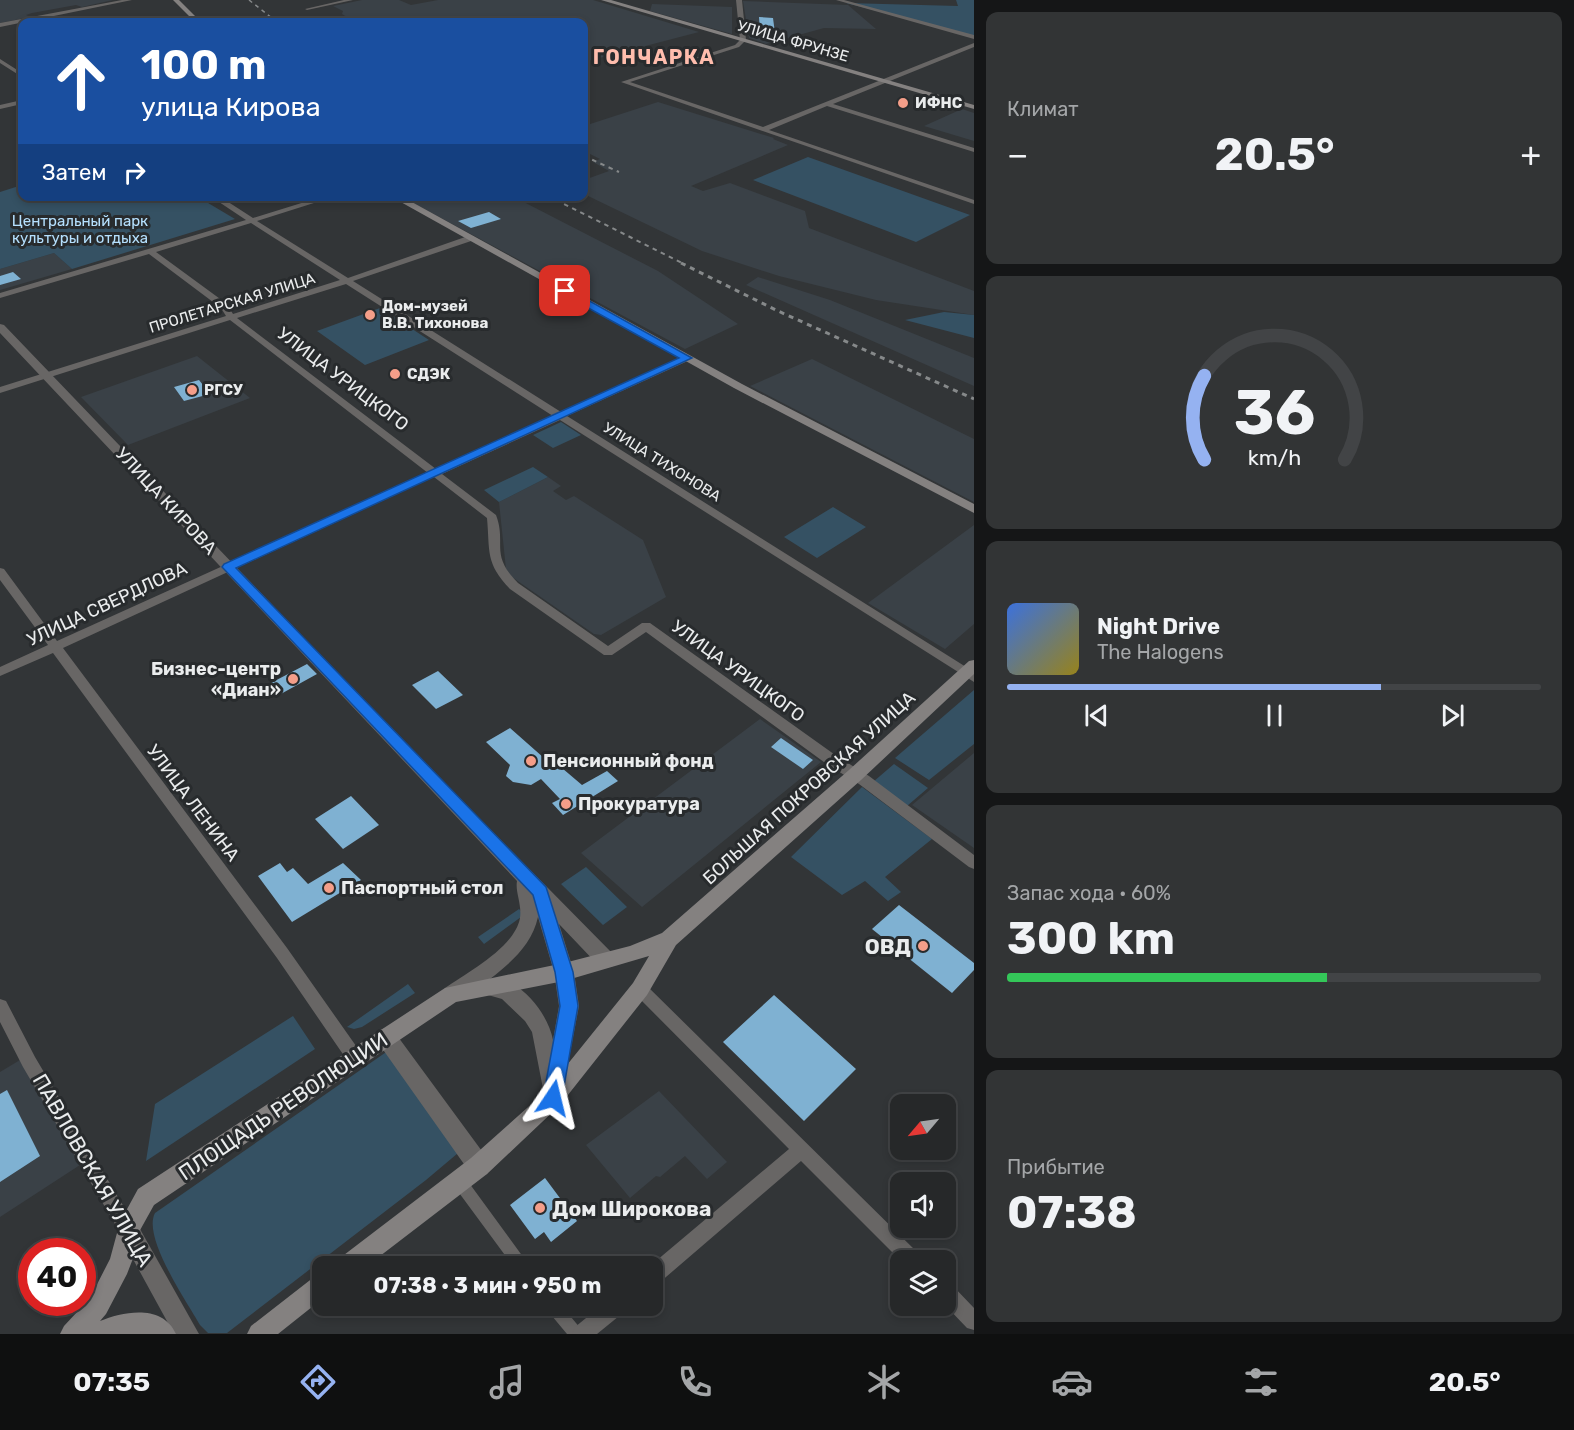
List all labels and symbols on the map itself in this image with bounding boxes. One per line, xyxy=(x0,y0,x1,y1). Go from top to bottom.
street label: УЛИЦА ФРУНЗЕ xyxy=(735,16,851,66)
district label: ГОНЧАРКА xyxy=(593,45,715,69)
place label: ИФНС xyxy=(915,94,963,112)
marker: ИФНС xyxy=(896,96,910,110)
park label: Центральный парк культуры и отдыха xyxy=(12,212,148,247)
pin xyxy=(539,265,590,316)
street label: ПРОЛЕТАРСКАЯ УЛИЦА xyxy=(147,269,317,337)
place label: Дом-музей В.В. Тихонова xyxy=(382,297,489,332)
marker: Дом-музей В.В. Тихонова xyxy=(363,308,377,322)
street label: УЛИЦА УРИЦКОГО xyxy=(273,322,413,436)
place label: СДЭК xyxy=(407,365,451,383)
marker: СДЭК xyxy=(388,367,402,381)
place label: РГСУ xyxy=(204,381,243,399)
marker: РГСУ xyxy=(185,383,199,397)
street label: УЛИЦА ТИХОНОВА xyxy=(600,419,724,505)
street label: УЛИЦА КИРОВА xyxy=(111,443,221,559)
street label: УЛИЦА СВЕРДЛОВА xyxy=(24,557,190,651)
street label: УЛИЦА УРИЦКОГО xyxy=(667,615,809,727)
place label: Бизнес-центр «Диан» xyxy=(151,658,281,701)
marker: Бизнес-центр «Диан» xyxy=(286,672,300,686)
street label: БОЛЬШАЯ ПОКРОВСКАЯ УЛИЦА xyxy=(698,687,920,889)
street label: УЛИЦА ЛЕНИНА xyxy=(142,740,244,866)
place label: Пенсионный фонд xyxy=(543,750,714,772)
marker: Пенсионный фонд xyxy=(524,754,538,768)
place label: Прокуратура xyxy=(578,793,700,815)
marker: Прокуратура xyxy=(559,797,573,811)
place label: Паспортный стол xyxy=(341,877,503,899)
marker: Паспортный стол xyxy=(322,881,336,895)
place label: ОВД xyxy=(865,934,911,959)
marker: ОВД xyxy=(916,939,930,953)
street label: ПЛОЩАДЬ РЕВОЛЮЦИИ xyxy=(174,1027,392,1185)
position arrow xyxy=(521,1066,585,1130)
street label: ПАВЛОВСКАЯ УЛИЦА xyxy=(28,1069,158,1271)
north arrow xyxy=(890,1094,956,1160)
place label: Дом Широкова xyxy=(552,1196,711,1221)
marker: Дом Широкова xyxy=(533,1201,547,1215)
speed limit sign: 40 xyxy=(18,1238,96,1316)

